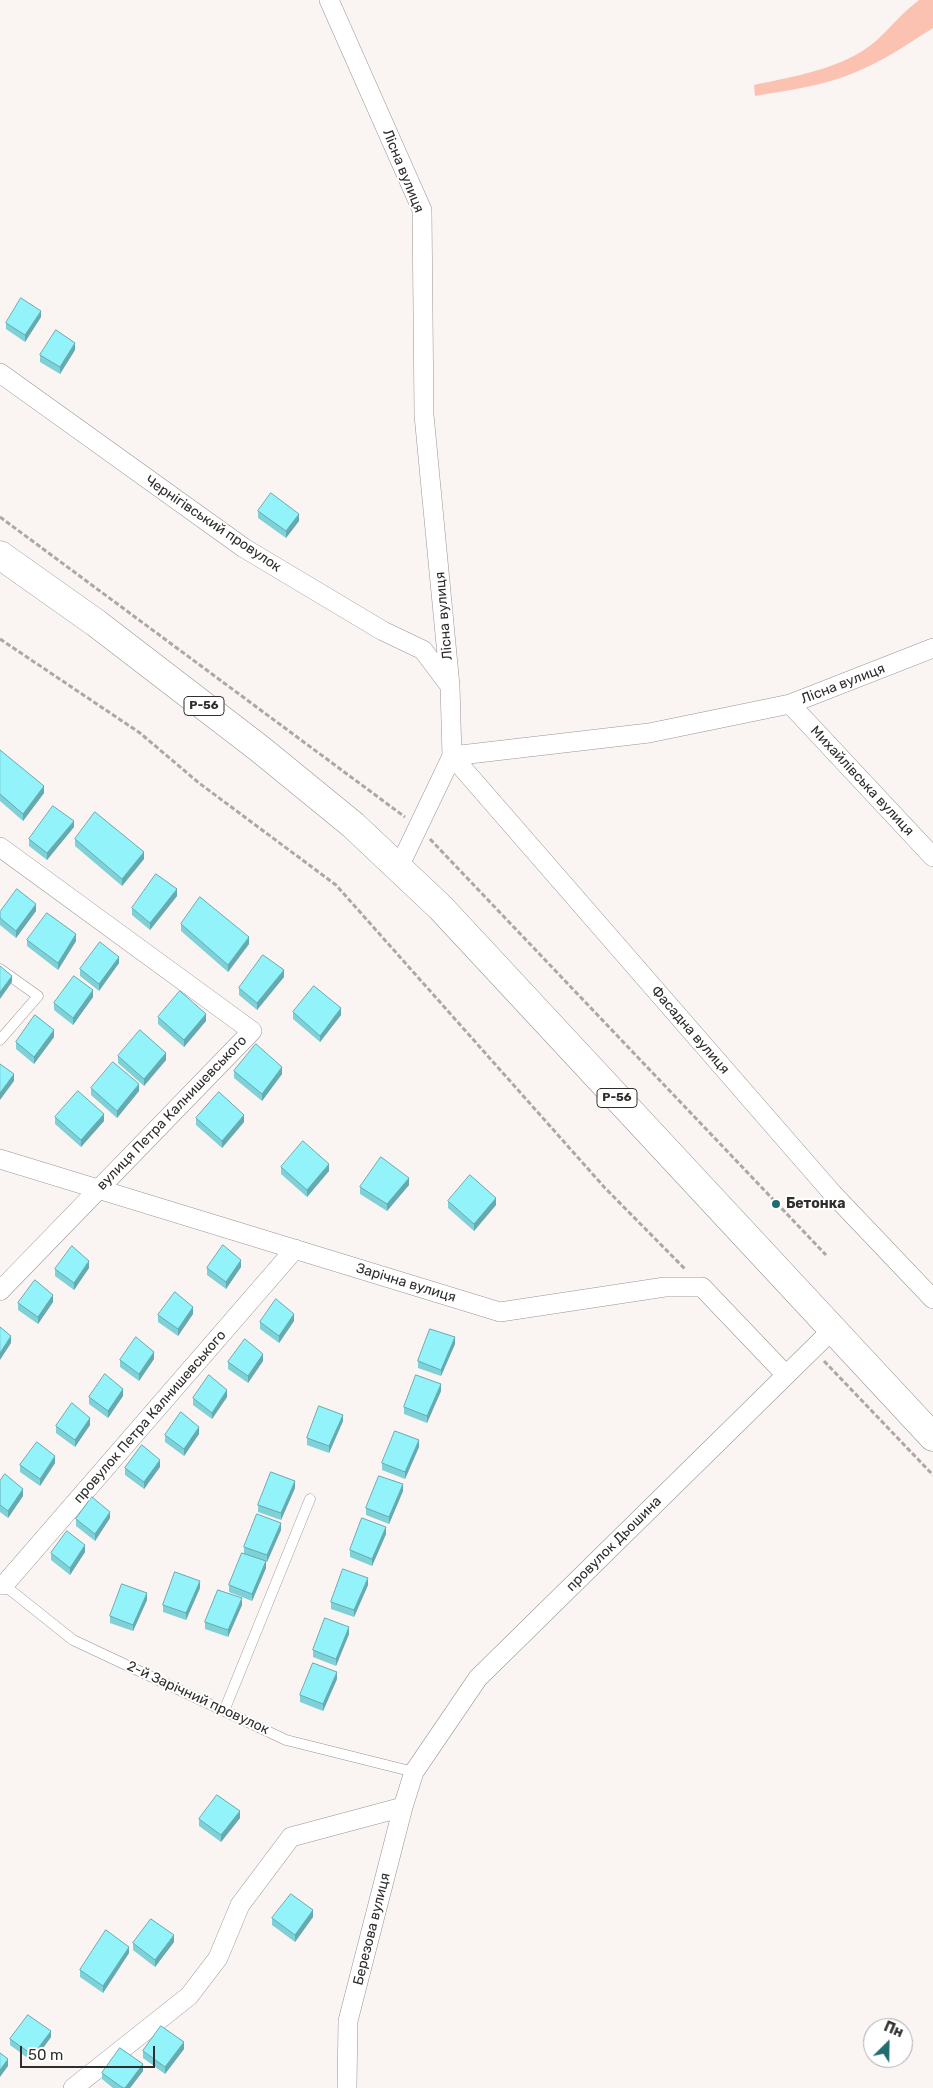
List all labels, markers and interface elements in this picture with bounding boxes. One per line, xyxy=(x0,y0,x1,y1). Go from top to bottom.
street label: Лісна вулиця xyxy=(379,127,427,215)
street label: Чернігівський провулок xyxy=(142,472,284,576)
street label: Лісна вулиця xyxy=(432,571,456,661)
street label: Лісна вулиця xyxy=(799,660,887,708)
road number: Р-56 xyxy=(184,696,224,716)
street label: Михайлівська вулиця xyxy=(807,723,917,839)
street label: Фасадна вулиця xyxy=(647,982,733,1078)
street label: вулиця Петра Калнишевського xyxy=(94,1032,250,1194)
road number: Р-56 xyxy=(597,1088,637,1108)
place label: Бетонка xyxy=(786,1196,845,1212)
marker: Бетонка xyxy=(770,1198,782,1210)
street label: Зарічна вулиця xyxy=(354,1260,458,1306)
street label: провулок Петра Калнишевського xyxy=(70,1327,230,1507)
street label: провулок Дьошина xyxy=(563,1493,665,1595)
street label: 2-й Зарічний провулок xyxy=(124,1658,272,1738)
street label: Березова вулиця xyxy=(350,1871,394,1987)
north arrow xyxy=(863,2018,913,2068)
text: Пн xyxy=(881,2018,906,2041)
scale bar xyxy=(22,2036,158,2068)
text: 50 m xyxy=(28,2046,63,2064)

